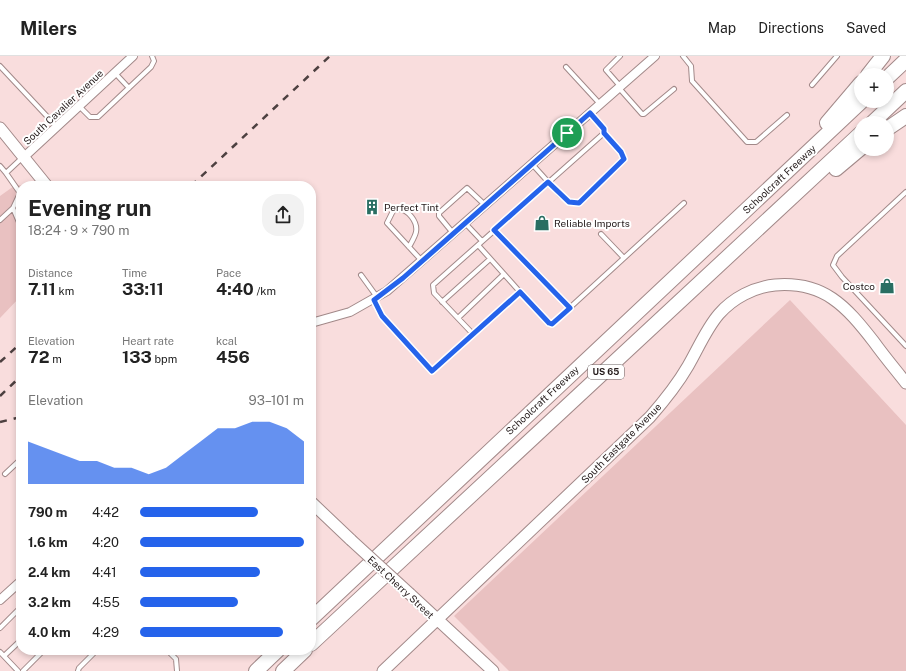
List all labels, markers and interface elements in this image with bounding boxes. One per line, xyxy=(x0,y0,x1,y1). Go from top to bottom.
text: Milers xyxy=(20,17,77,39)
text: Map xyxy=(708,20,736,36)
text: Directions xyxy=(758,20,824,36)
text: Saved xyxy=(846,20,886,36)
street label: South Cavalier Avenue xyxy=(21,67,106,147)
map controls xyxy=(854,68,894,156)
button: + xyxy=(854,68,894,108)
pin xyxy=(550,116,584,150)
button: − xyxy=(854,116,894,156)
icon: arrive xyxy=(556,122,578,144)
street label: Schoolcraft Freeway xyxy=(740,142,819,216)
button: share xyxy=(262,194,304,236)
text: Evening run xyxy=(28,195,152,221)
building icon: Perfect Tint xyxy=(363,198,381,216)
place label: Perfect Tint xyxy=(384,201,439,213)
shop icon: Reliable Imports xyxy=(533,214,551,232)
place label: Reliable Imports xyxy=(554,217,630,229)
text: 18:24 · 9 × 790 m xyxy=(28,223,129,238)
text: Distance xyxy=(28,267,73,279)
text: Time xyxy=(122,267,147,279)
text: Pace xyxy=(216,267,241,279)
shop icon: Costco xyxy=(878,277,896,295)
text: 7.11 xyxy=(28,279,56,299)
text: 33:11 xyxy=(122,279,164,299)
text: 4:40 xyxy=(216,279,254,299)
place label: Costco xyxy=(843,280,875,292)
text: km xyxy=(56,285,74,297)
text: /km xyxy=(254,285,276,297)
text: Elevation xyxy=(28,335,75,347)
text: Heart rate xyxy=(122,335,174,347)
text: kcal xyxy=(216,335,237,347)
text: 72 xyxy=(28,347,50,367)
text: 133 xyxy=(122,347,152,367)
text: 456 xyxy=(216,347,250,367)
text: m xyxy=(50,353,62,365)
text: bpm xyxy=(152,353,177,365)
street label: Schoolcraft Freeway xyxy=(503,363,582,437)
road number: US 65 xyxy=(588,365,624,379)
text: Elevation xyxy=(28,393,83,408)
text: 93–101 m xyxy=(249,393,304,408)
street label: South Eastgate Avenue xyxy=(578,400,664,486)
text: 790 m xyxy=(28,505,68,520)
text: 4:42 xyxy=(92,505,119,520)
text: 1.6 km xyxy=(28,535,68,550)
text: 4:20 xyxy=(92,535,119,550)
street label: East Cherry Street xyxy=(365,553,437,621)
text: 2.4 km xyxy=(28,565,70,580)
text: 4:41 xyxy=(92,565,116,580)
text: 3.2 km xyxy=(28,595,71,610)
text: 4:55 xyxy=(92,595,120,610)
text: 4.0 km xyxy=(28,625,71,640)
text: 4:29 xyxy=(92,625,119,640)

